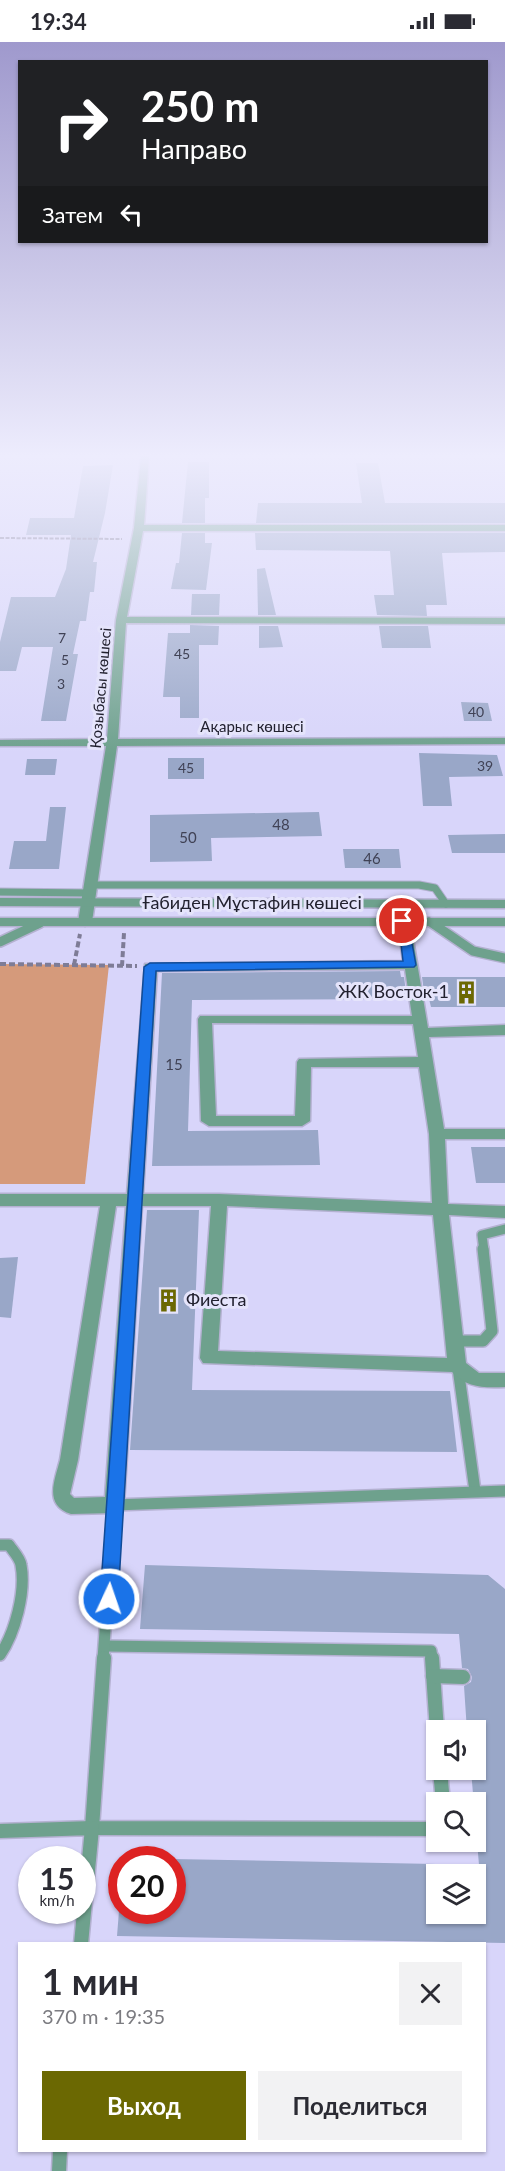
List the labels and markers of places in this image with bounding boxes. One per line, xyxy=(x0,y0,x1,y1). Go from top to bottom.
pin xyxy=(376,895,427,946)
building icon: ЖК Восток-1 xyxy=(454,979,480,1005)
place label: ЖК Восток-1 xyxy=(338,980,449,1002)
building icon: Фиеста xyxy=(155,1287,181,1313)
place label: Фиеста xyxy=(186,1288,246,1310)

